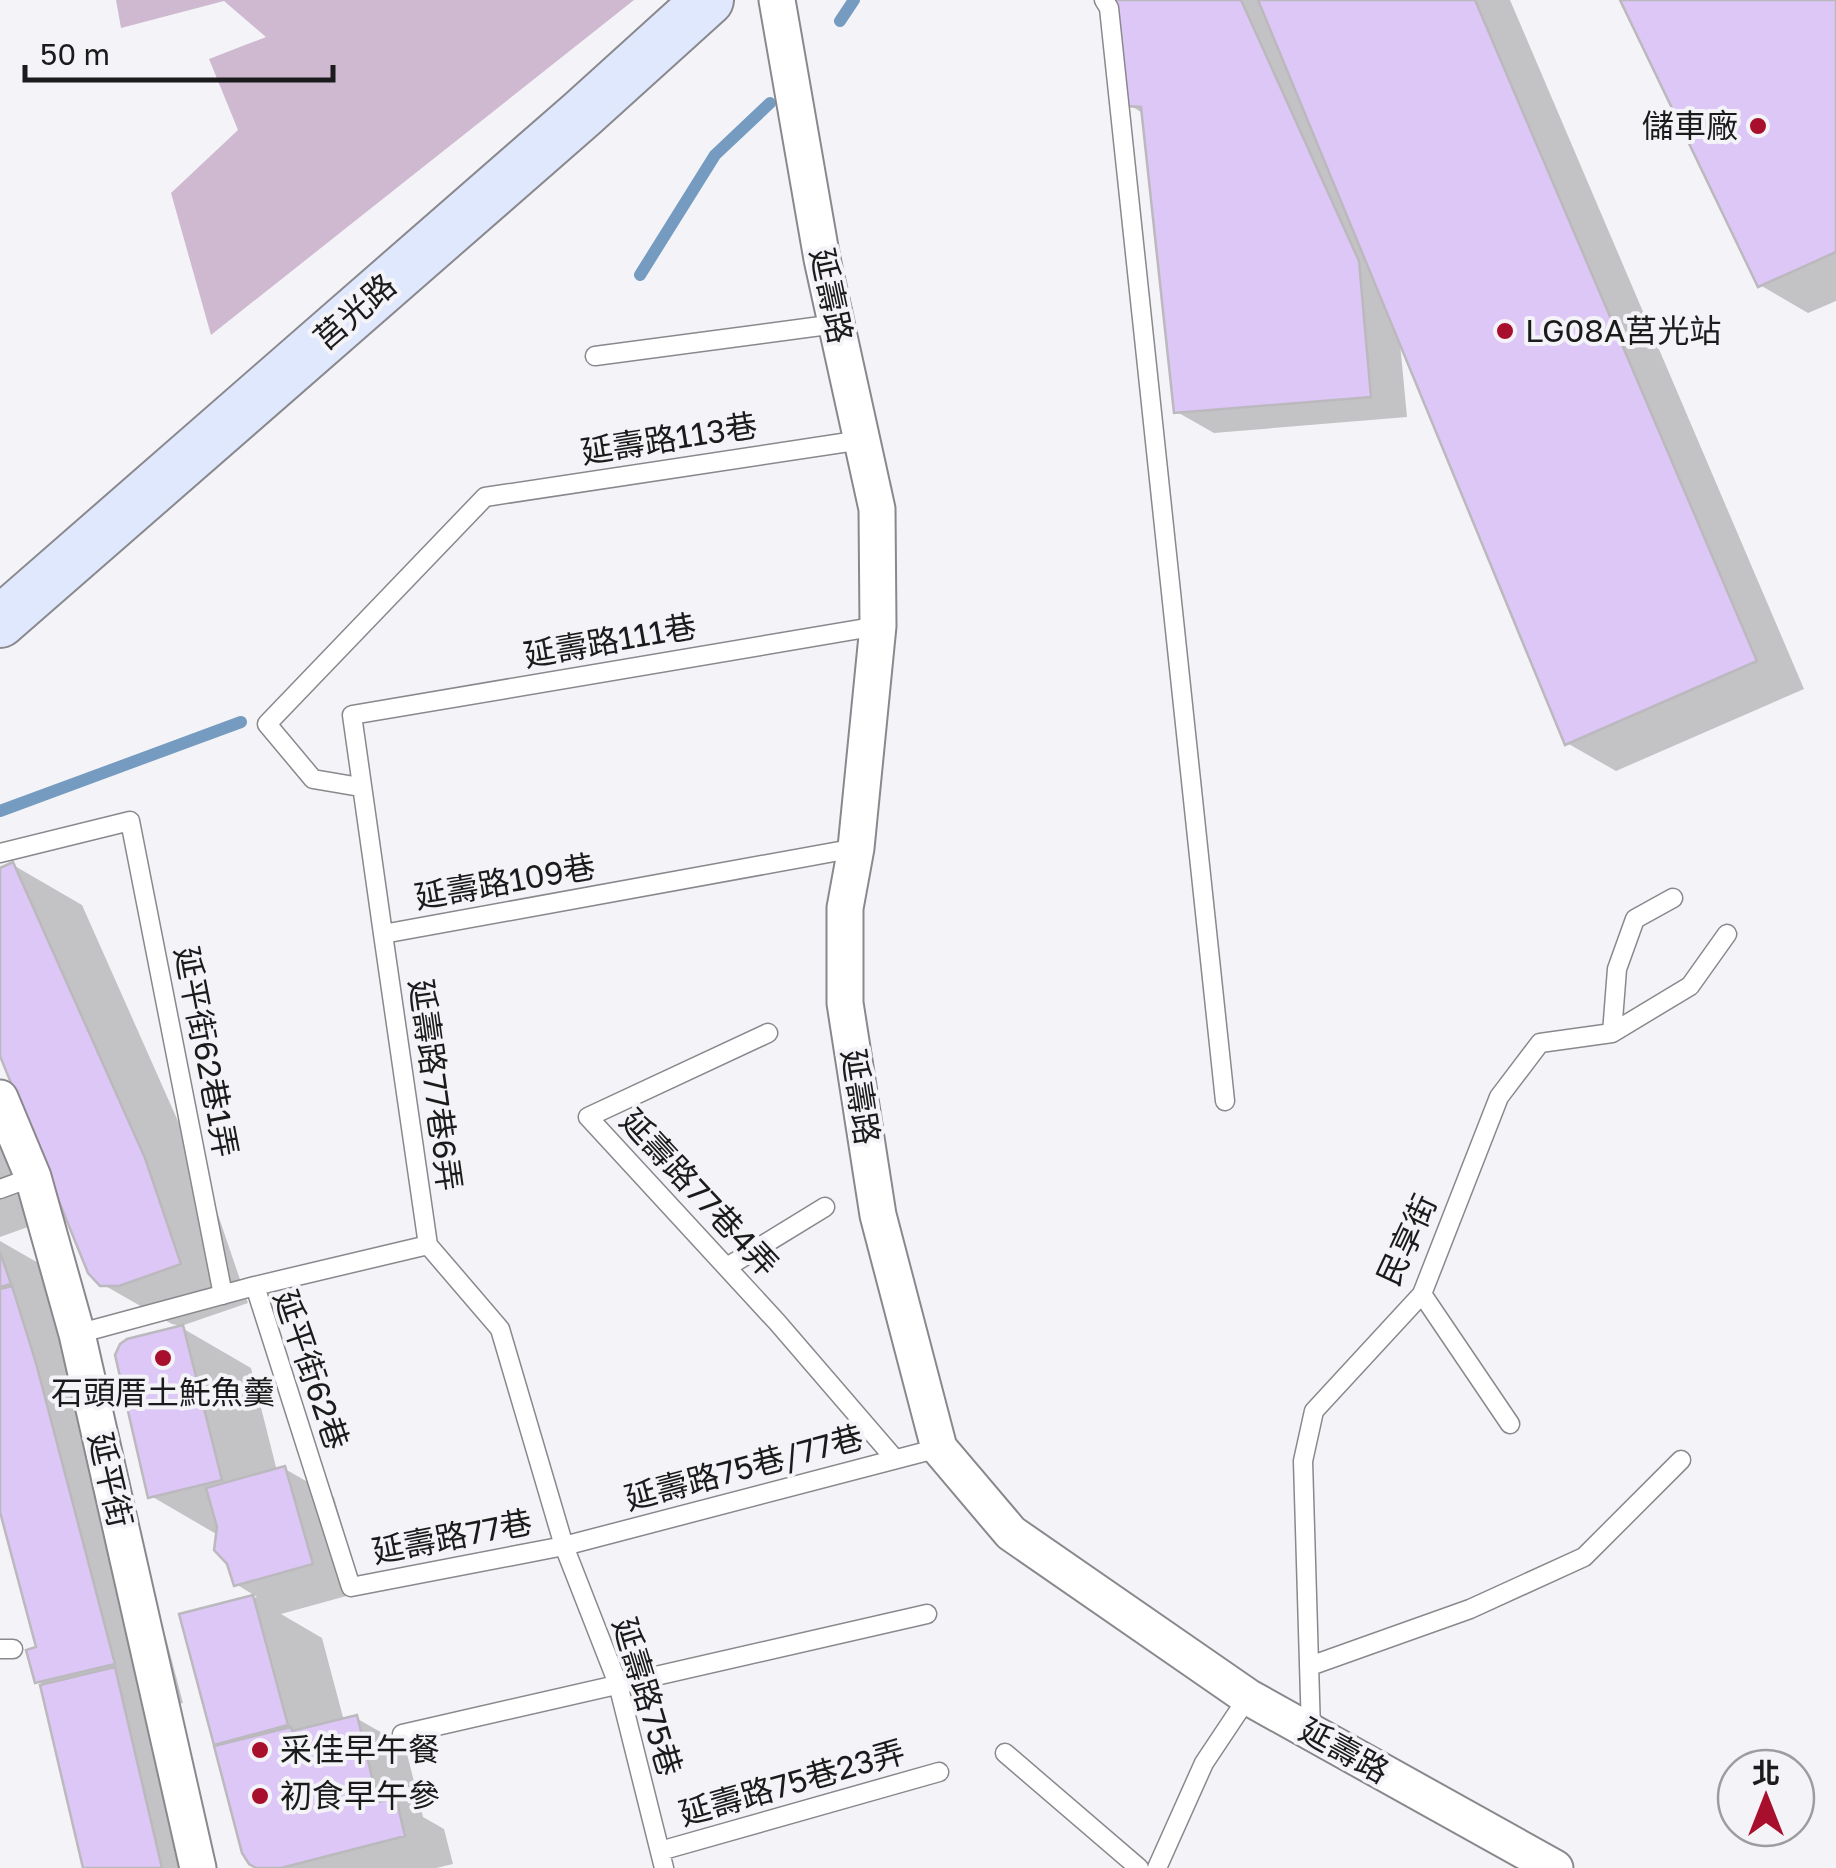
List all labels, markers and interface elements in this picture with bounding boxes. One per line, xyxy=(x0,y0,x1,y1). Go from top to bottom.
scale bar xyxy=(25,20,332,82)
text: 50 m xyxy=(40,36,110,72)
place label: 儲車廠 xyxy=(1642,106,1738,144)
marker: 儲車廠 xyxy=(1747,115,1769,137)
street label: 延壽路 xyxy=(803,245,861,347)
street label: 莒光路 xyxy=(306,265,403,357)
place label: LG08A莒光站 xyxy=(1525,311,1721,349)
marker: LG08A莒光站 xyxy=(1494,320,1516,342)
street label: 延壽路113巷 xyxy=(578,405,760,471)
street label: 延壽路111巷 xyxy=(521,606,699,674)
street label: 延壽路109巷 xyxy=(412,846,598,916)
street label: 延平街62巷1弄 xyxy=(168,943,246,1160)
street label: 延壽路77巷6弄 xyxy=(402,977,470,1193)
street label: 延壽路 xyxy=(835,1046,887,1147)
street label: 延壽路77巷4弄 xyxy=(613,1101,786,1283)
street label: 民享街 xyxy=(1369,1188,1444,1291)
street label: 延平街62巷 xyxy=(267,1285,357,1454)
marker: 石頭厝土魠魚羹 xyxy=(152,1347,174,1369)
place label: 石頭厝土魠魚羹 xyxy=(51,1373,275,1411)
street label: 延壽路75巷/77巷 xyxy=(621,1417,867,1517)
street label: 延平街 xyxy=(82,1429,140,1531)
street label: 延壽路77巷 xyxy=(369,1502,535,1570)
street label: 延壽路75巷 xyxy=(606,1613,690,1780)
street label: 延壽路 xyxy=(1293,1710,1396,1790)
place label: 采佳早午餐 xyxy=(280,1730,440,1768)
street label: 延壽路75巷23弄 xyxy=(675,1732,909,1832)
marker: 采佳早午餐 xyxy=(249,1739,271,1761)
north arrow xyxy=(1716,1748,1816,1848)
text: 北 xyxy=(1752,1756,1780,1789)
place label: 初食早午參 xyxy=(280,1776,440,1814)
marker: 初食早午參 xyxy=(249,1785,271,1807)

